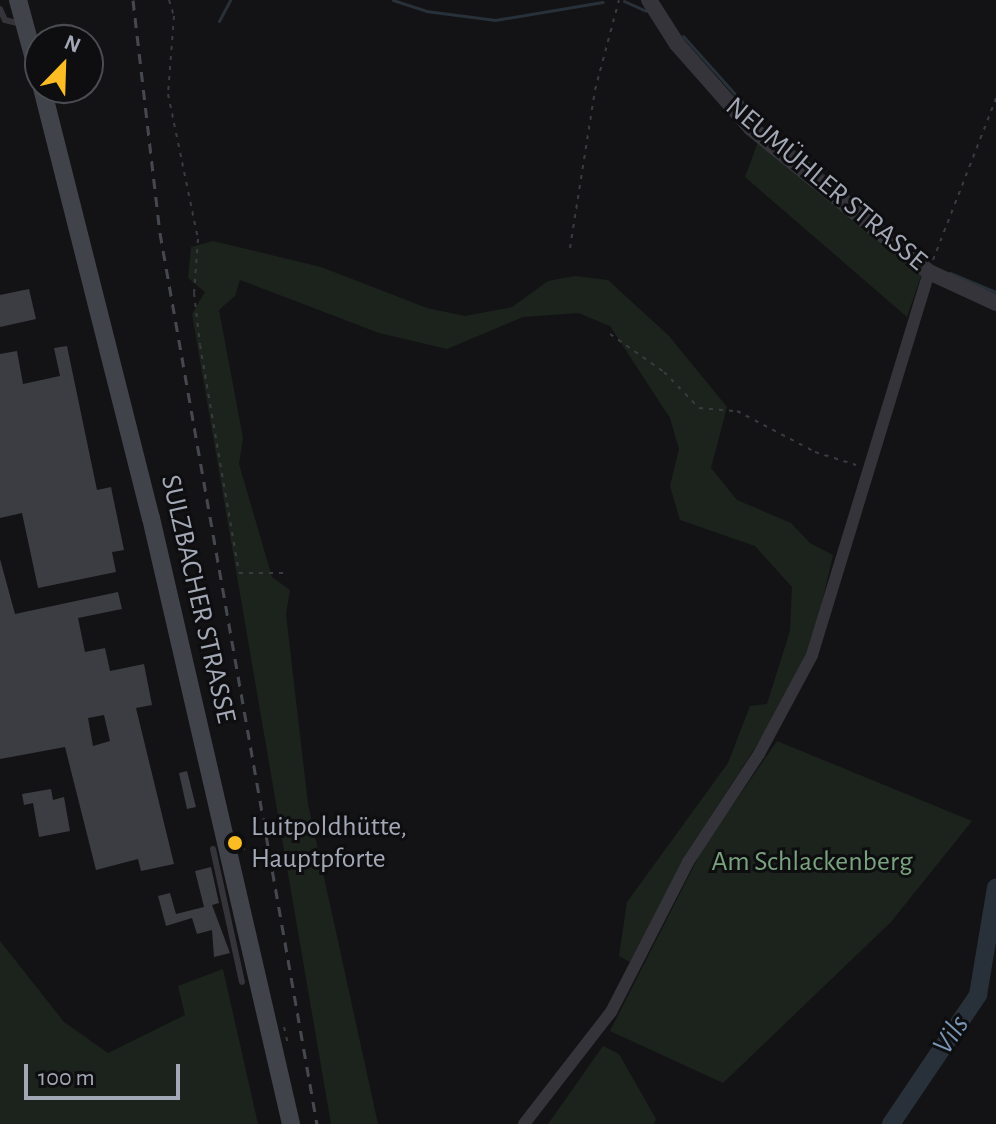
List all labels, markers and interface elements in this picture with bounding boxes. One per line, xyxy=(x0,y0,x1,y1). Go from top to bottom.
north arrow xyxy=(24,24,104,104)
text: N xyxy=(61,31,84,57)
street label: NEUMÜHLER STRASSE xyxy=(719,90,933,278)
street label: SULZBACHER STRASSE xyxy=(153,472,243,726)
place label: Luitpoldhütte, Hauptpforte xyxy=(251,810,407,876)
marker: Luitpoldhütte, Hauptpforte xyxy=(226,834,244,852)
park label: Am Schlackenberg xyxy=(711,845,913,879)
water label: Vils xyxy=(925,1009,977,1061)
scale bar xyxy=(28,1048,184,1098)
text: 100 m xyxy=(38,1066,95,1090)

